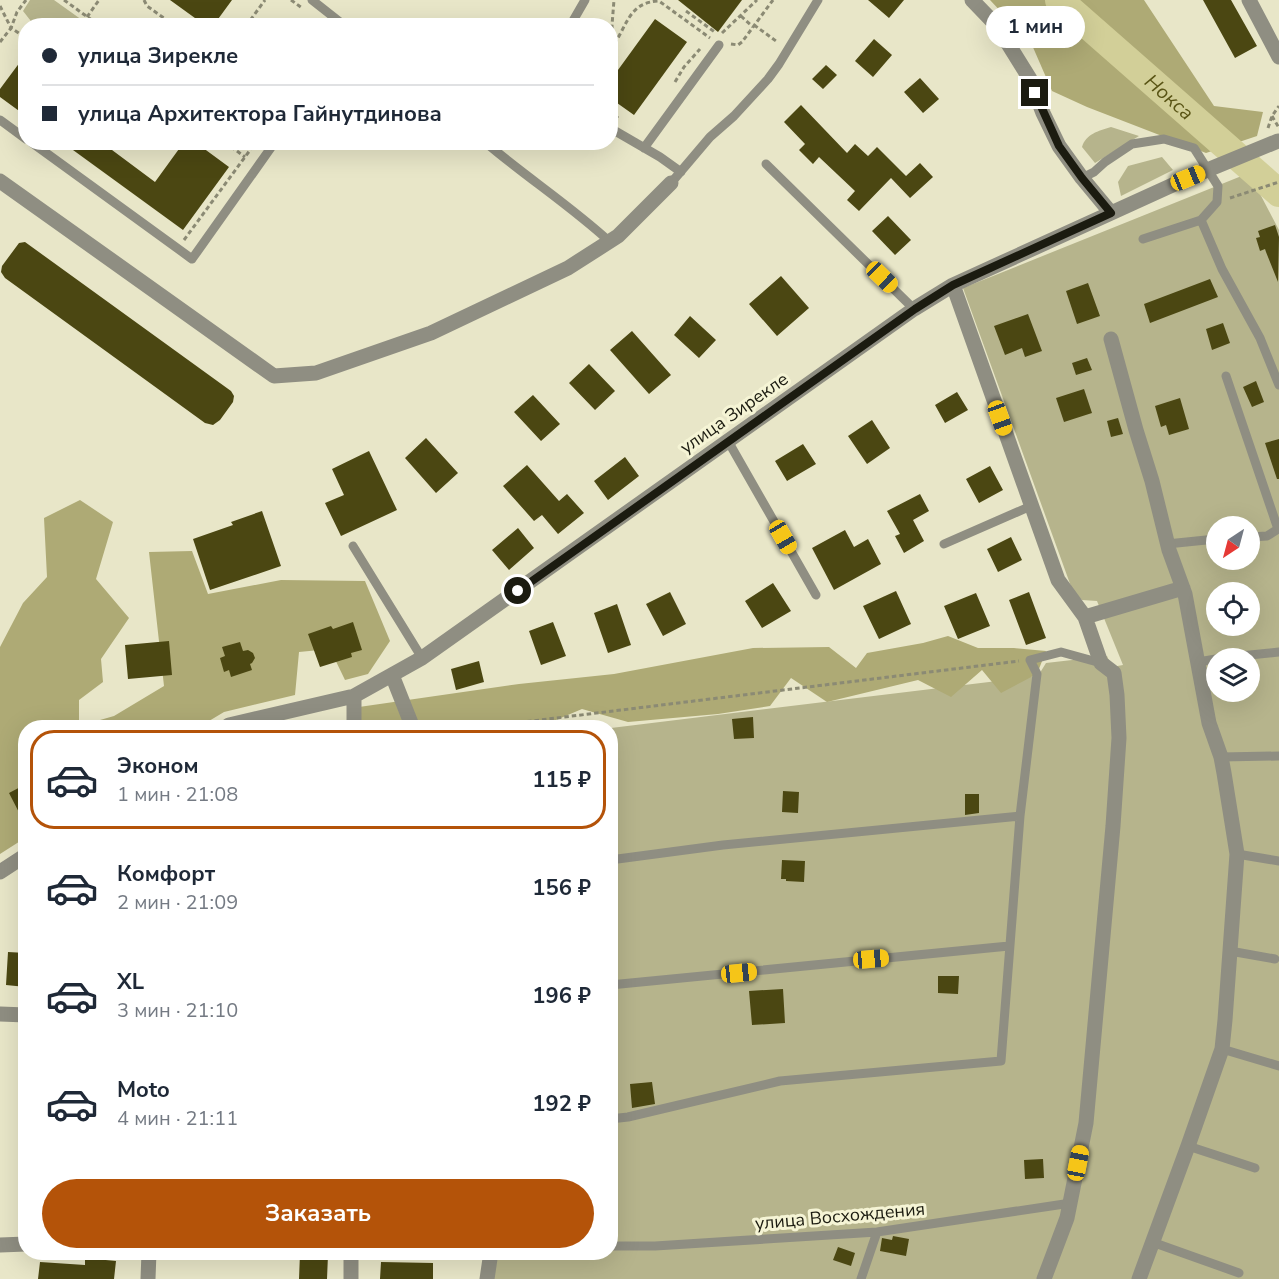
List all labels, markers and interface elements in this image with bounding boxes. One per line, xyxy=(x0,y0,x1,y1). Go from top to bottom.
callout: 1 мин xyxy=(986,6,1084,48)
text: 1 мин xyxy=(1008,13,1063,40)
text: улица Зирекле xyxy=(78,41,238,71)
water label: Нокса xyxy=(1139,68,1200,126)
route end xyxy=(1021,79,1048,106)
text: улица Архитектора Гайнутдинова xyxy=(78,99,442,129)
car xyxy=(1168,163,1208,193)
car xyxy=(863,258,901,296)
street label: улица Зирекле xyxy=(675,367,793,459)
car xyxy=(985,398,1015,438)
north arrow xyxy=(1206,516,1260,570)
map controls xyxy=(1206,516,1260,702)
car xyxy=(766,517,800,557)
route start xyxy=(504,577,531,604)
button: locate xyxy=(1206,582,1260,636)
button: layers xyxy=(1206,648,1260,702)
text: Эконом xyxy=(117,751,199,781)
icon: car xyxy=(45,753,99,807)
text: 115 ₽ xyxy=(532,765,591,795)
text: 1 мин · 21:08 xyxy=(117,781,238,808)
text: Комфорт xyxy=(117,859,215,889)
icon: car xyxy=(45,861,99,915)
text: 156 ₽ xyxy=(532,873,591,903)
text: 2 мин · 21:09 xyxy=(117,889,238,916)
car xyxy=(852,948,890,970)
car xyxy=(720,962,758,984)
text: XL xyxy=(117,967,144,997)
icon: car xyxy=(45,969,99,1023)
text: 196 ₽ xyxy=(532,981,591,1011)
text: 3 мин · 21:10 xyxy=(117,997,238,1024)
text: Moto xyxy=(117,1075,170,1105)
icon: car xyxy=(45,1077,99,1131)
text: 192 ₽ xyxy=(532,1089,591,1119)
text: 4 мин · 21:11 xyxy=(117,1105,238,1132)
car xyxy=(1066,1144,1090,1182)
button: Заказать xyxy=(42,1179,594,1248)
street label: улица Восхождения xyxy=(754,1197,926,1235)

